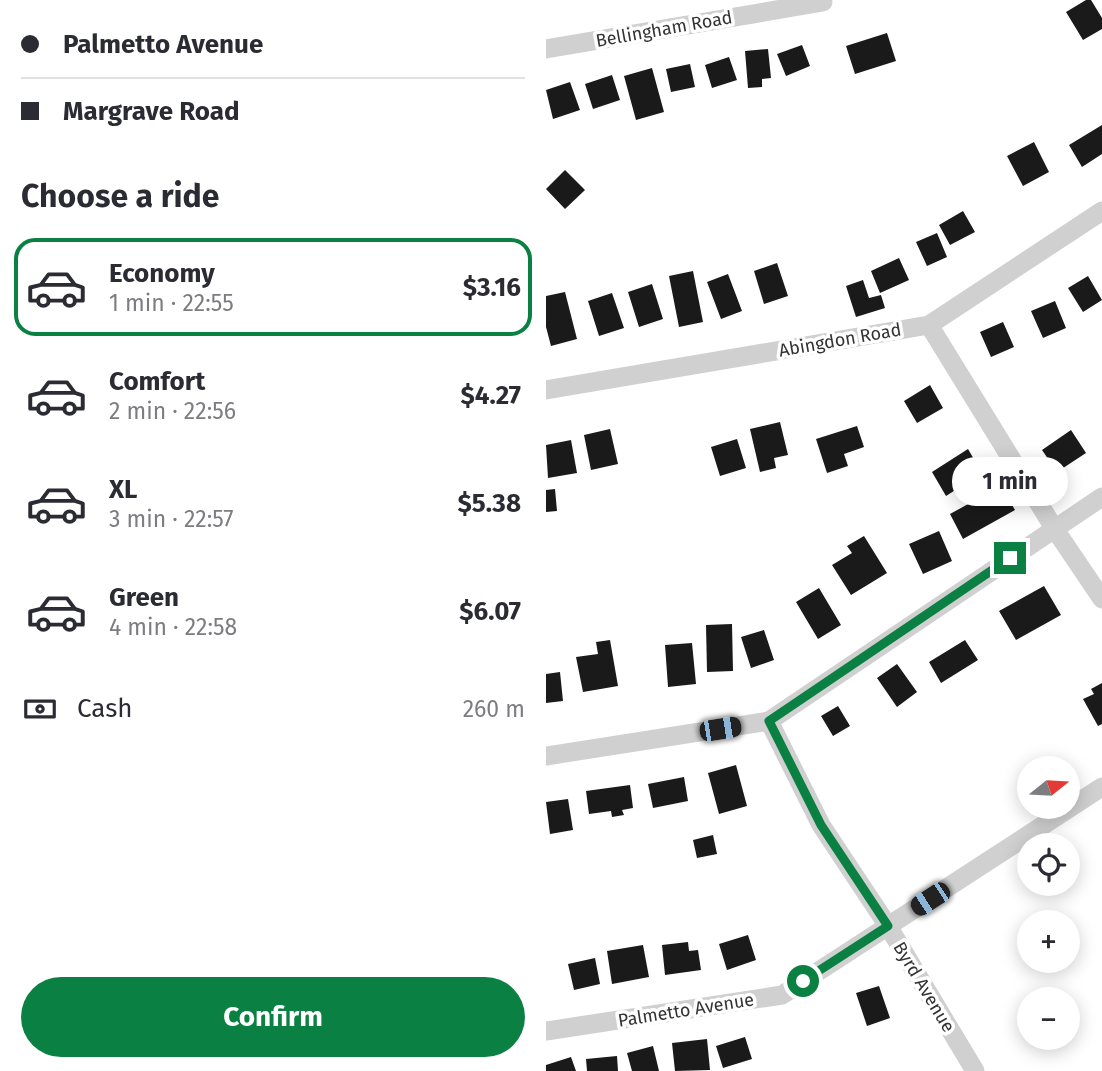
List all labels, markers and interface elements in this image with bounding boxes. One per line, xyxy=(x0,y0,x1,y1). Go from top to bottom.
street label: Bellingham Road xyxy=(594,6,734,52)
text: Palmetto Avenue xyxy=(63,29,263,60)
text: Margrave Road xyxy=(63,96,240,127)
text: Choose a ride xyxy=(21,177,219,215)
icon: car xyxy=(25,256,88,319)
text: Economy xyxy=(109,258,215,289)
text: $3.16 xyxy=(463,272,521,303)
text: 1 min · 22:55 xyxy=(109,289,234,317)
street label: Abingdon Road xyxy=(777,318,903,362)
icon: car xyxy=(25,364,88,427)
text: Comfort xyxy=(109,366,205,397)
text: $4.27 xyxy=(460,380,521,411)
text: 2 min · 22:56 xyxy=(109,397,236,425)
callout: 1 min xyxy=(952,456,1068,505)
text: 1 min xyxy=(982,467,1038,495)
icon: car xyxy=(25,472,88,535)
text: XL xyxy=(109,474,137,505)
text: $5.38 xyxy=(458,488,521,519)
text: 3 min · 22:57 xyxy=(109,505,234,533)
route end xyxy=(994,542,1026,574)
icon: car xyxy=(25,580,88,643)
text: Green xyxy=(109,582,179,613)
text: $6.07 xyxy=(459,596,521,627)
text: 4 min · 22:58 xyxy=(109,613,237,641)
icon: cash xyxy=(21,690,59,728)
text: Cash xyxy=(77,693,133,724)
text: 260 m xyxy=(463,695,525,723)
car xyxy=(698,715,743,743)
north arrow xyxy=(1017,756,1080,819)
map controls xyxy=(1017,756,1080,1050)
button: locate xyxy=(1017,833,1080,896)
car xyxy=(907,879,954,919)
button: + xyxy=(1017,910,1080,973)
street label: Byrd Avenue xyxy=(888,938,960,1036)
route start xyxy=(787,965,819,997)
button: Confirm xyxy=(21,977,525,1057)
button: − xyxy=(1017,987,1080,1050)
street label: Palmetto Avenue xyxy=(616,988,756,1032)

